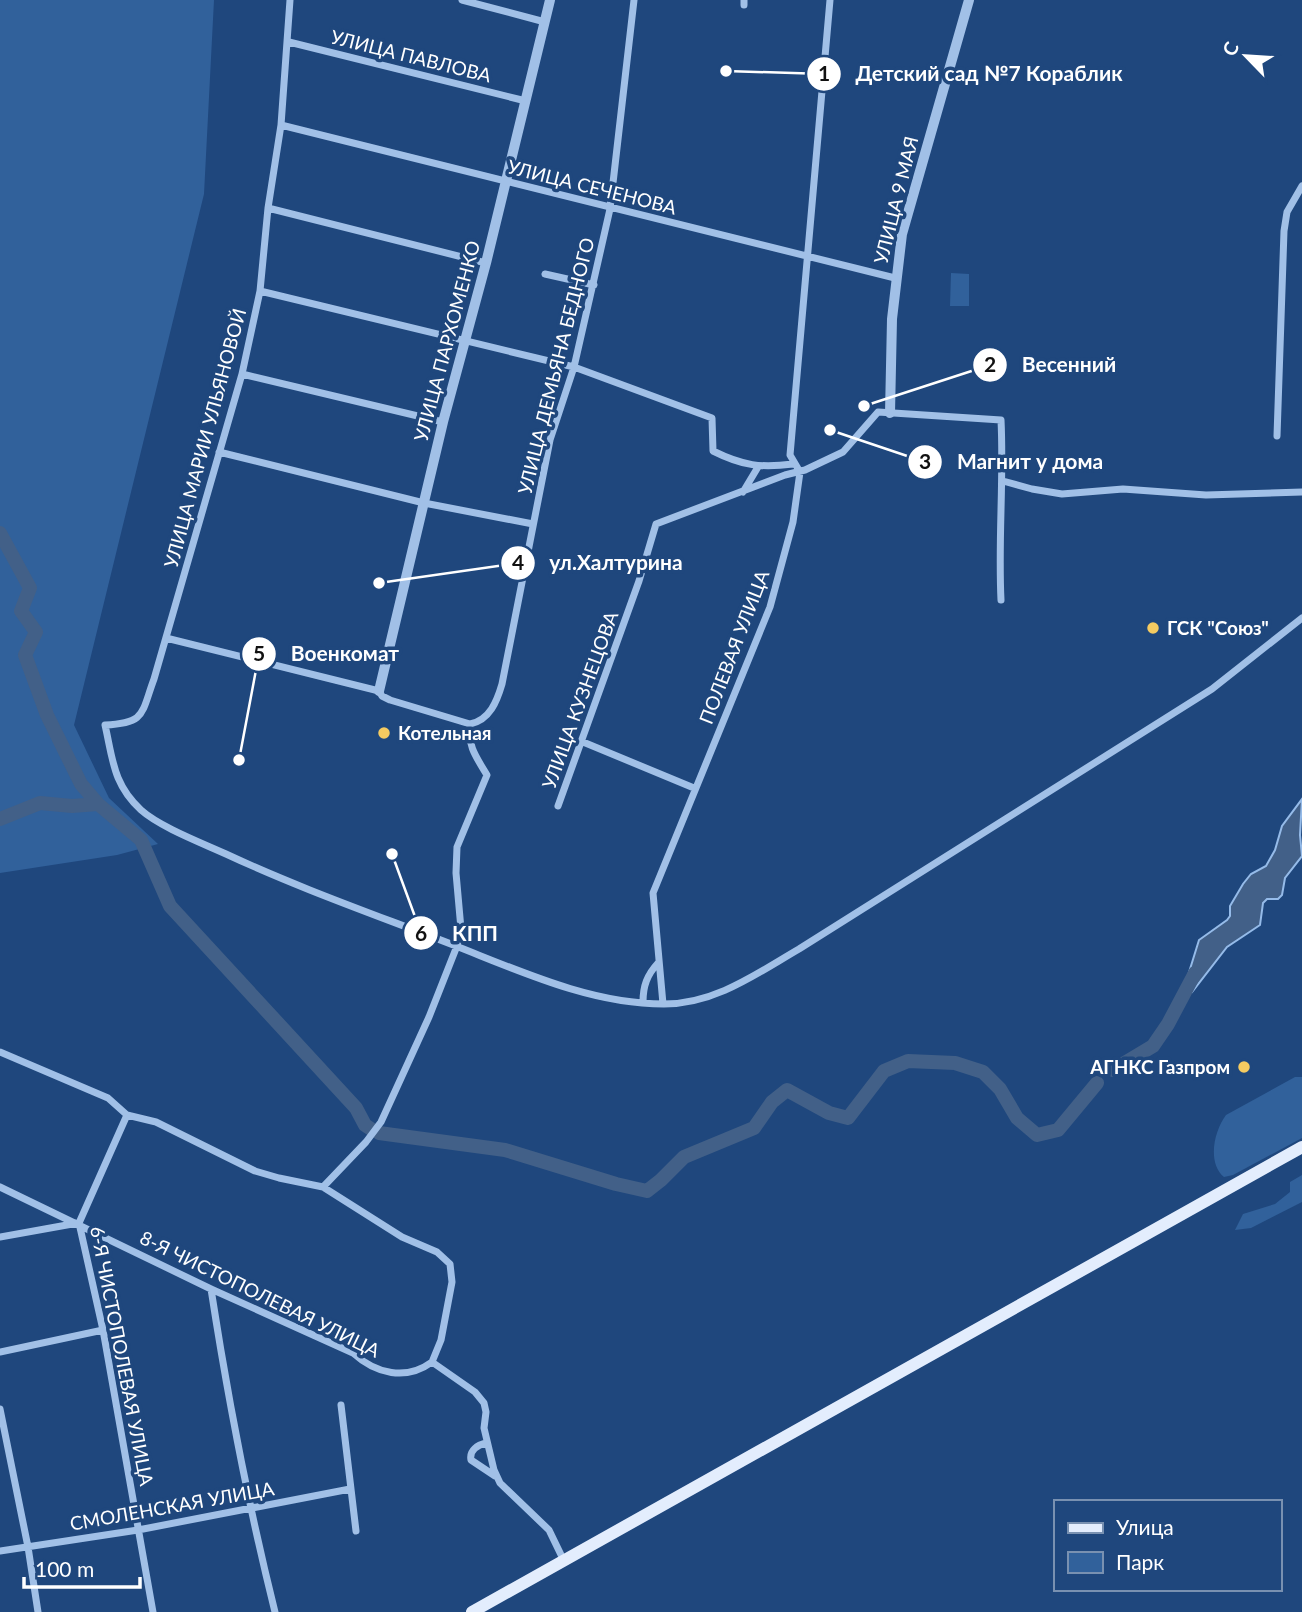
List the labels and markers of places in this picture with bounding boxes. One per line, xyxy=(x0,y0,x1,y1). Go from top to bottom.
callout: Детский сад №7 Кораблик xyxy=(806,53,1137,95)
callout: Весенний xyxy=(972,344,1130,386)
callout: Магнит у дома xyxy=(908,441,1117,483)
callout: ул.Халтурина xyxy=(501,542,697,584)
place label: ГСК "Союз" xyxy=(1167,616,1269,639)
marker: ГСК "Союз" xyxy=(1145,620,1161,636)
callout: Военкомат xyxy=(242,633,413,675)
place label: Котельная xyxy=(398,721,491,744)
marker: Котельная xyxy=(376,725,392,741)
callout: КПП xyxy=(403,912,512,954)
place label: АГНКС Газпром xyxy=(1089,1055,1230,1078)
marker: АГНКС Газпром xyxy=(1236,1059,1252,1075)

